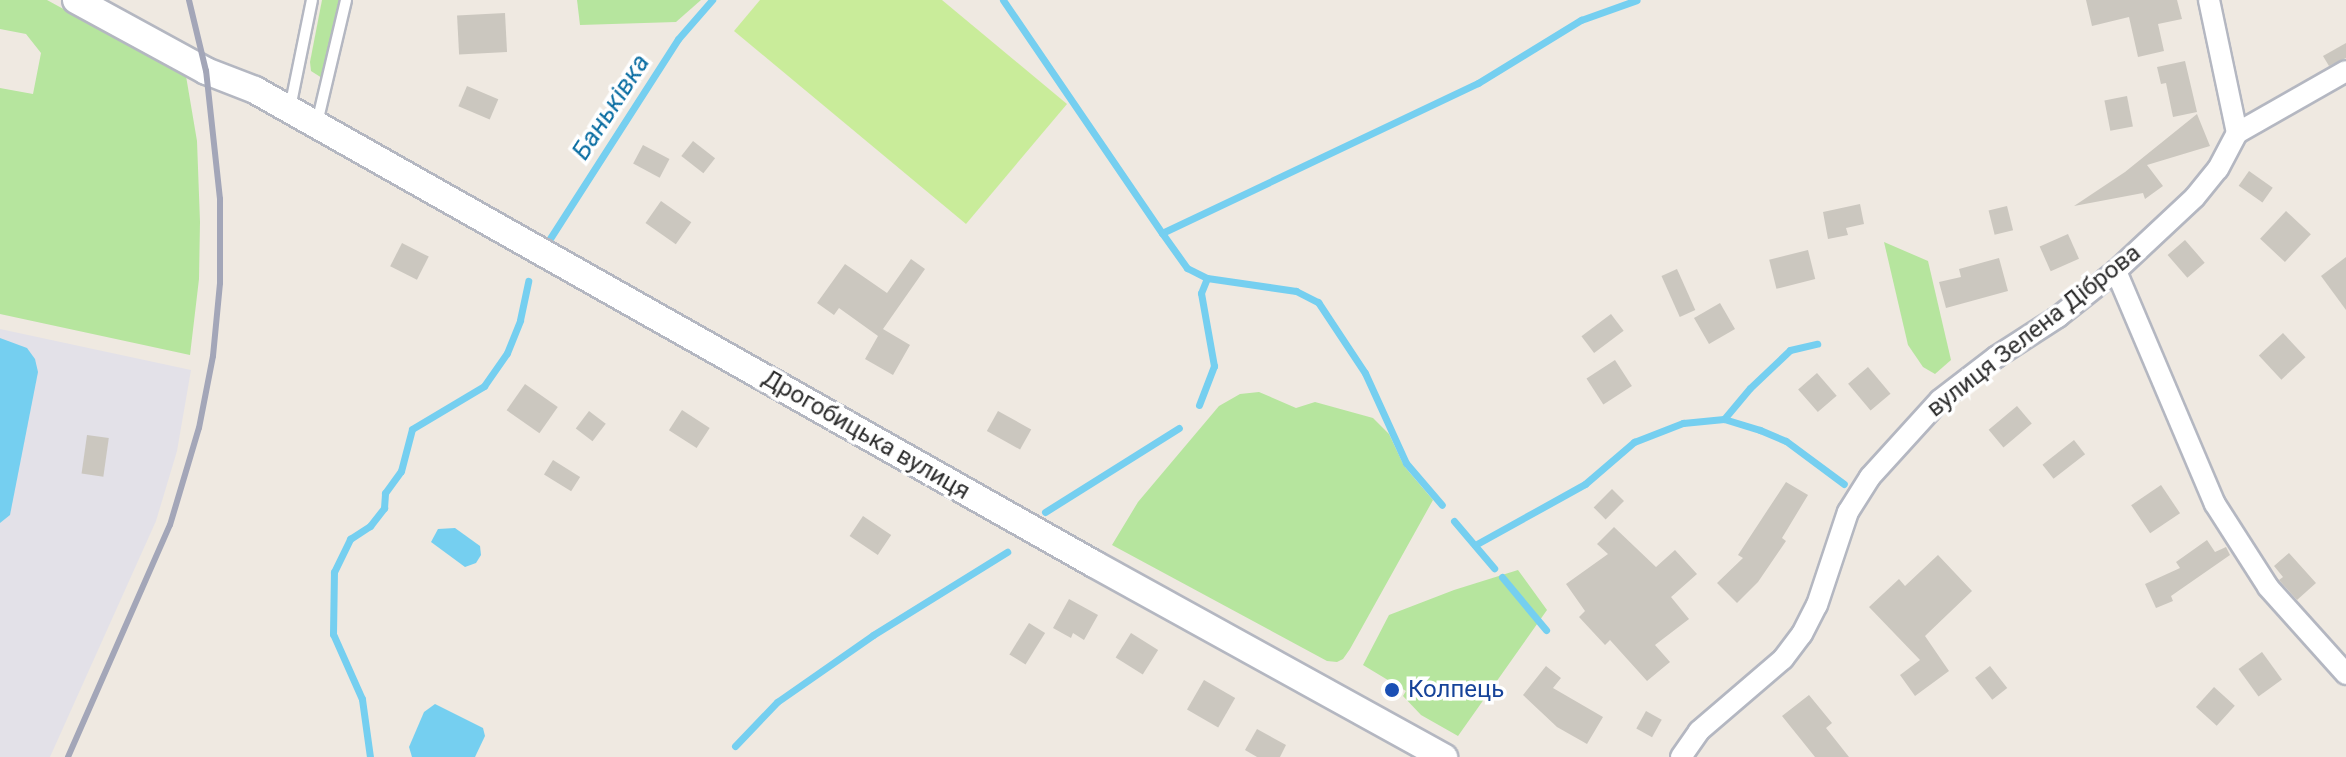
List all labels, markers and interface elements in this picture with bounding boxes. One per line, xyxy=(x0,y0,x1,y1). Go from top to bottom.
water label: Баньківка xyxy=(565,48,657,166)
street label: вулиця Зелена Діброва xyxy=(1922,239,2146,423)
street label: Дрогобицька вулиця xyxy=(757,364,975,506)
place label: Колпець xyxy=(1408,676,1504,704)
marker: Колпець xyxy=(1383,681,1401,699)

